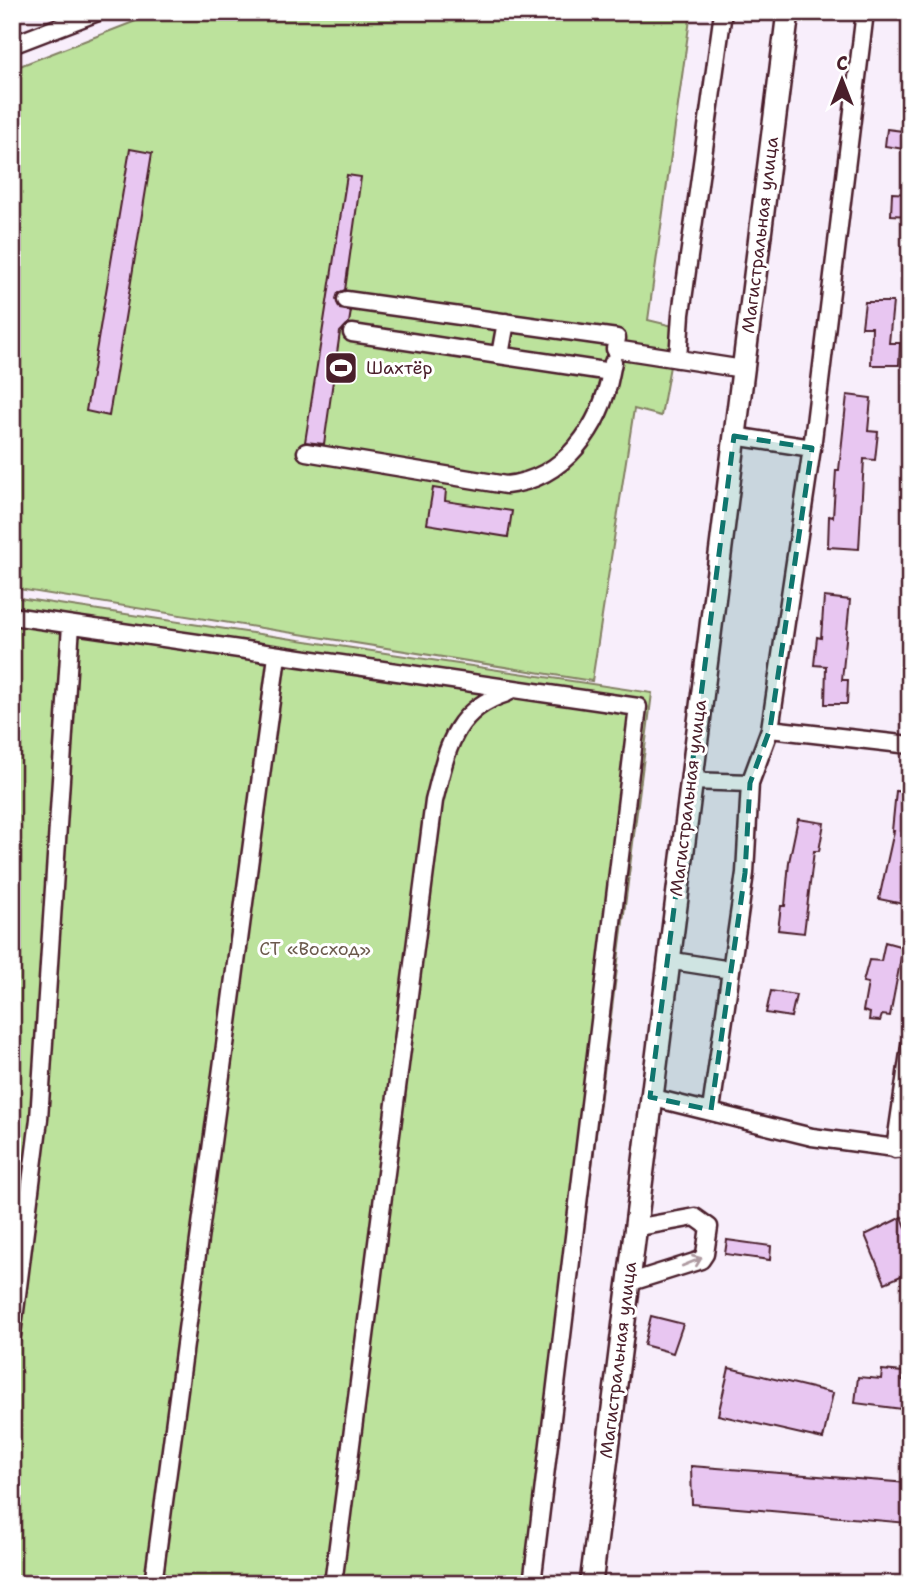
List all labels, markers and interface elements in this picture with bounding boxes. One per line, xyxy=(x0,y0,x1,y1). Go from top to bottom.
north arrow xyxy=(806,46,876,116)
text: С xyxy=(836,51,848,76)
street label: Магистральная улица xyxy=(736,135,784,335)
sports icon: Шахтёр xyxy=(322,349,360,387)
place label: Шахтёр xyxy=(366,356,433,380)
street label: Магистральная улица xyxy=(664,698,712,898)
park label: СТ «Восход» xyxy=(259,937,371,961)
one-way arrow xyxy=(681,1254,702,1267)
street label: Магистральная улица xyxy=(594,1260,642,1460)

